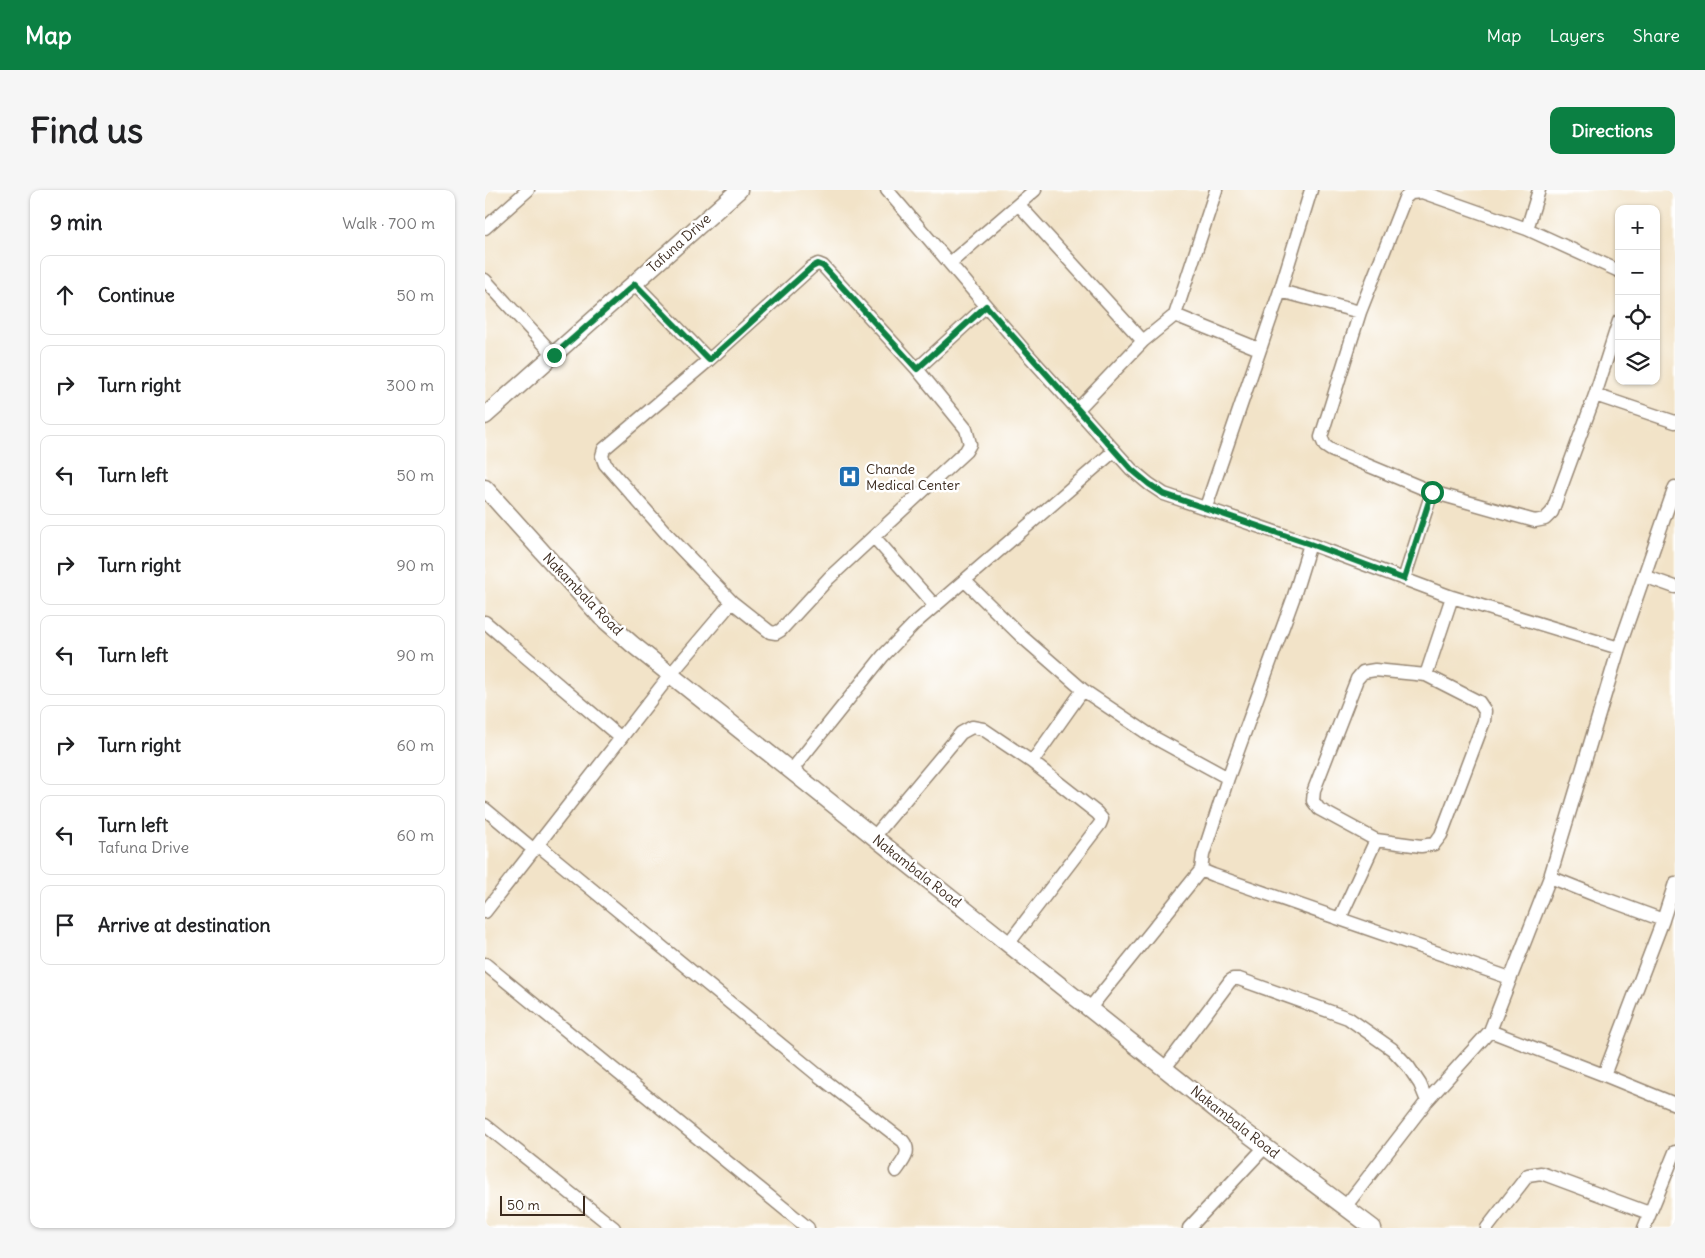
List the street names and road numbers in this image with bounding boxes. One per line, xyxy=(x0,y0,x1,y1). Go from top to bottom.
street label: Tafuna Drive xyxy=(643,210,715,276)
street label: Nakambala Road xyxy=(539,549,627,639)
street label: Nakambala Road xyxy=(869,831,965,911)
street label: Nakambala Road xyxy=(1187,1082,1283,1162)

